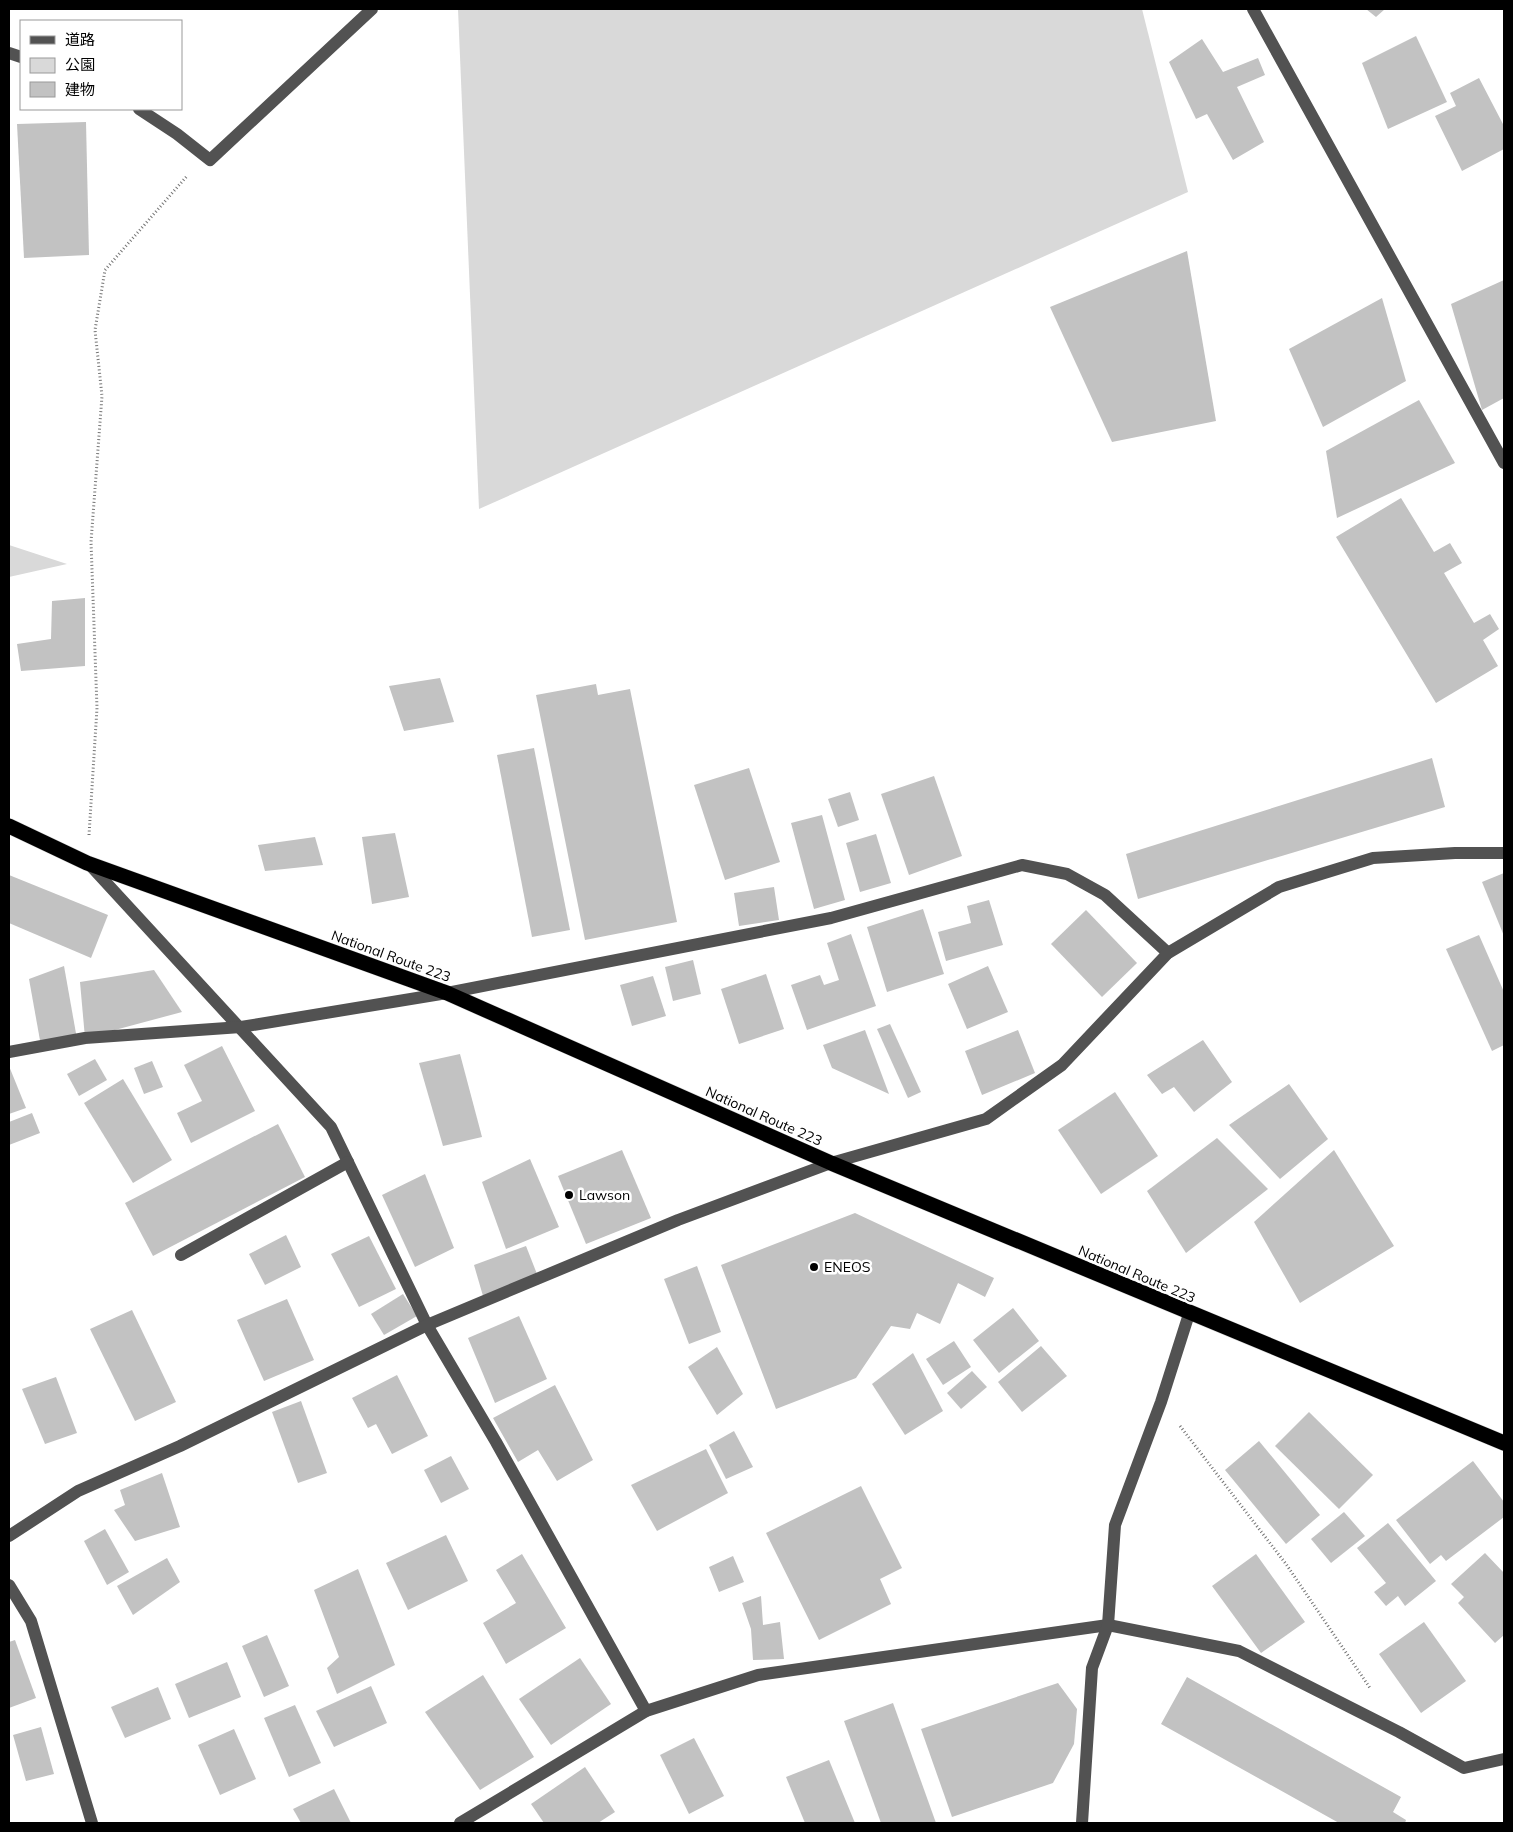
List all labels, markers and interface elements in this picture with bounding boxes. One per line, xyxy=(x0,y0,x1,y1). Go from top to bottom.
legend xyxy=(20,20,182,110)
text: 道路 xyxy=(65,30,95,49)
text: 公園 xyxy=(65,55,95,74)
text: 建物 xyxy=(65,80,95,99)
street label: National Route 223 xyxy=(329,926,453,986)
street label: National Route 223 xyxy=(703,1082,825,1150)
place label: Lawson xyxy=(579,1186,630,1204)
marker: Lawson xyxy=(563,1189,575,1201)
street label: National Route 223 xyxy=(1076,1241,1198,1307)
place label: ENEOS xyxy=(824,1258,871,1276)
marker: ENEOS xyxy=(808,1261,820,1273)

